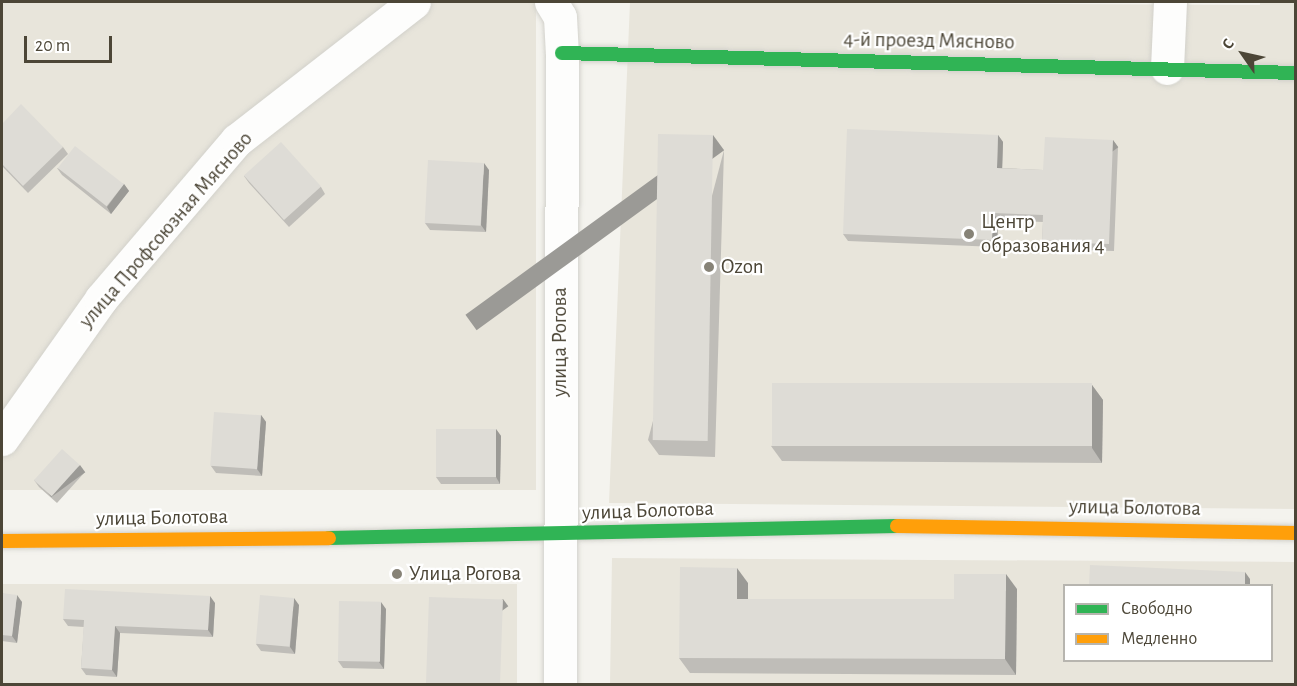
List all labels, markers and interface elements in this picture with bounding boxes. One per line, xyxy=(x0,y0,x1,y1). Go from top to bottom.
scale bar xyxy=(27,24,116,62)
north arrow xyxy=(1213,24,1273,84)
street label: 4-й проезд Мясново xyxy=(843,27,1015,55)
text: С xyxy=(1219,36,1237,52)
text: 20 m xyxy=(35,37,70,55)
street label: улица Профсоюзная Мясново xyxy=(74,127,258,333)
place label: Центр образования 4 xyxy=(981,209,1105,259)
marker: Центр образования 4 xyxy=(962,227,976,241)
place label: Ozon xyxy=(721,254,764,280)
marker: Ozon xyxy=(702,260,716,274)
street label: улица Рогова xyxy=(547,287,573,397)
street label: улица Болотова xyxy=(1069,494,1201,522)
street label: улица Болотова xyxy=(582,496,714,526)
street label: улица Болотова xyxy=(96,504,228,532)
place label: Улица Рогова xyxy=(409,561,521,587)
marker: Улица Рогова xyxy=(390,567,404,581)
legend xyxy=(1063,584,1273,662)
text: Свободно xyxy=(1121,600,1193,618)
text: Медленно xyxy=(1121,630,1197,648)

